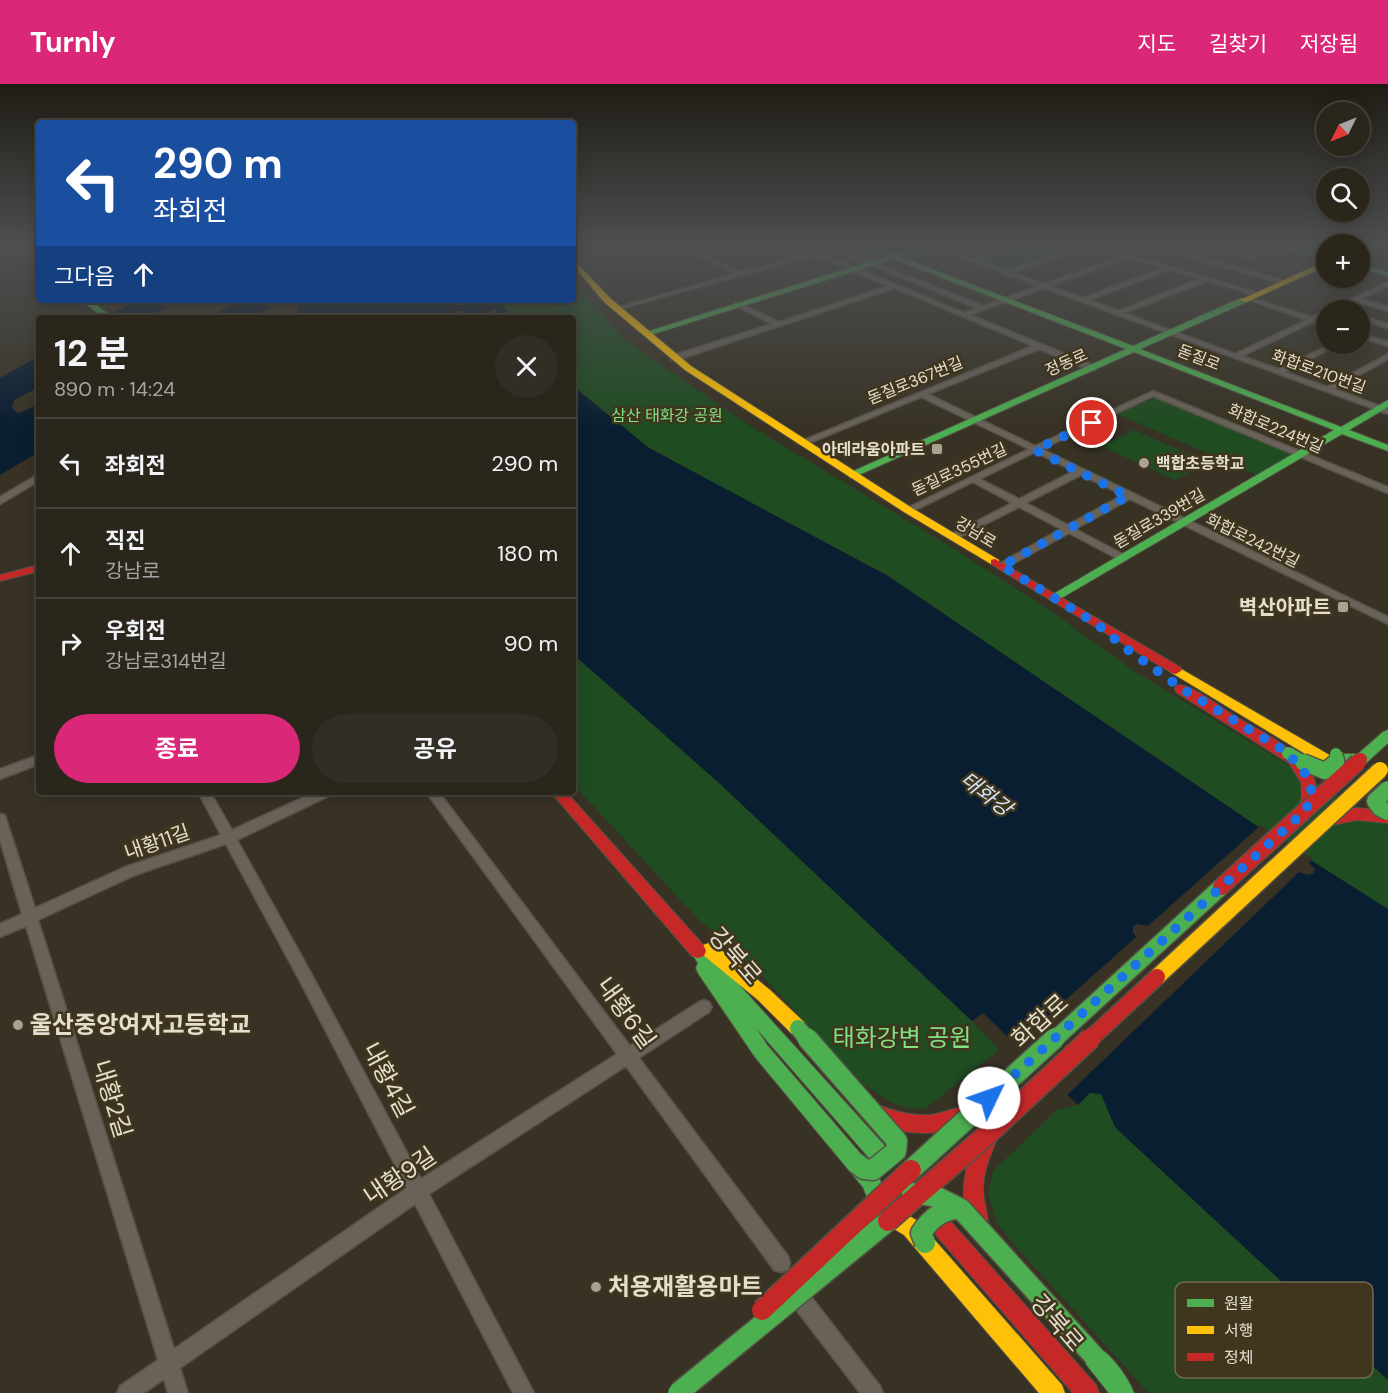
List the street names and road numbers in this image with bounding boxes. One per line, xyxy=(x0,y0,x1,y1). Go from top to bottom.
street label: 돋질로 xyxy=(1174,340,1223,375)
street label: 정동로 xyxy=(1042,344,1091,381)
street label: 화합로210번길 xyxy=(1269,345,1369,398)
street label: 돋질로367번길 xyxy=(864,352,966,409)
street label: 화합로224번길 xyxy=(1225,399,1327,458)
street label: 돋질로355번길 xyxy=(908,438,1010,501)
street label: 돋질로339번길 xyxy=(1110,484,1209,553)
street label: 화합로242번길 xyxy=(1203,509,1303,572)
street label: 강남로 xyxy=(951,512,1000,553)
street label: 내황11길 xyxy=(121,819,193,865)
street label: 강북로 xyxy=(702,921,769,991)
street label: 내황6길 xyxy=(590,971,663,1055)
street label: 화합로 xyxy=(1005,987,1075,1054)
street label: 내황4길 xyxy=(356,1037,421,1123)
street label: 내황2길 xyxy=(86,1056,139,1142)
street label: 내황9길 xyxy=(357,1140,442,1211)
street label: 강북로 xyxy=(1024,1288,1091,1358)

